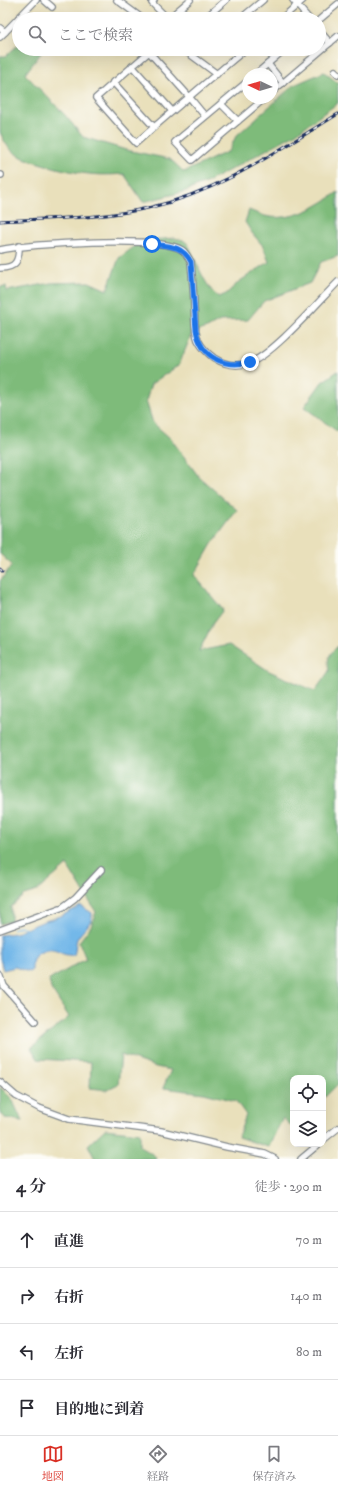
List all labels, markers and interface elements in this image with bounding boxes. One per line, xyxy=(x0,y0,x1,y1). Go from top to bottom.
search box xyxy=(12,12,326,56)
icon: search xyxy=(26,23,48,45)
text: ここで検索 xyxy=(58,26,133,45)
north arrow xyxy=(242,68,278,104)
route start xyxy=(143,235,161,253)
route end xyxy=(241,353,259,371)
map controls xyxy=(290,1075,326,1147)
button: locate xyxy=(290,1075,326,1111)
button: layers xyxy=(290,1111,326,1147)
text: 4 分 xyxy=(16,1176,46,1198)
text: 徒歩 · 290 m xyxy=(255,1179,322,1195)
icon: ahead xyxy=(16,1229,38,1251)
text: 直進 xyxy=(54,1232,84,1251)
text: 70 m xyxy=(296,1232,322,1248)
icon: right xyxy=(16,1285,38,1307)
text: 右折 xyxy=(54,1288,84,1307)
text: 140 m xyxy=(290,1288,322,1304)
icon: left xyxy=(16,1341,38,1363)
text: 左折 xyxy=(54,1344,84,1363)
text: 80 m xyxy=(296,1344,322,1360)
icon: arrive xyxy=(16,1397,38,1419)
text: 目的地に到着 xyxy=(54,1400,144,1419)
tab: 地図 xyxy=(42,1443,64,1484)
tab: 経路 xyxy=(147,1443,169,1484)
tab: 保存済み xyxy=(252,1443,296,1484)

